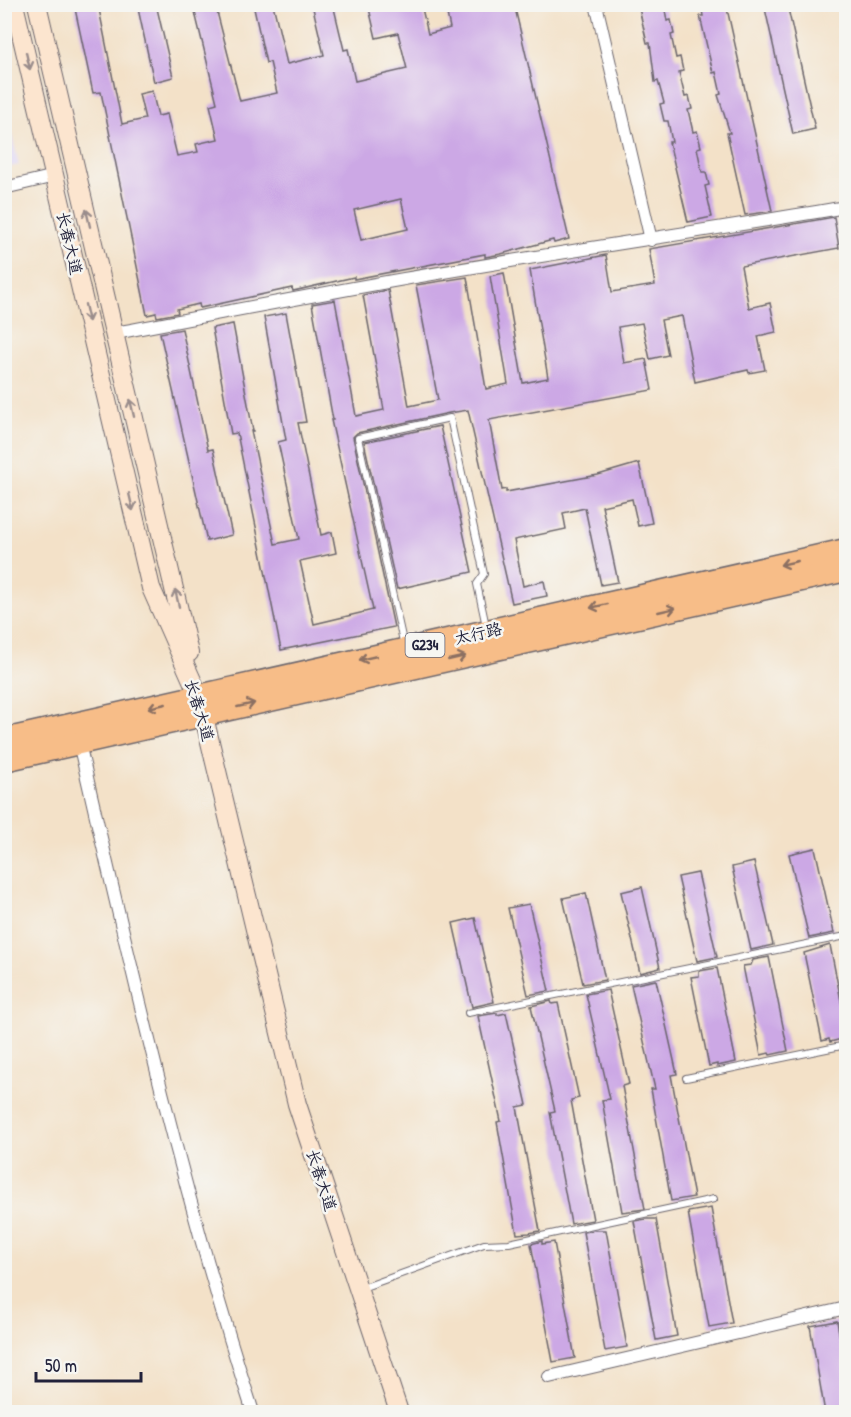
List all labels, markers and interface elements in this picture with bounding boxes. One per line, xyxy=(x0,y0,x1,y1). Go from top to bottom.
one-way arrow xyxy=(22,52,34,71)
street label: 长春大道 xyxy=(52,209,88,277)
one-way arrow xyxy=(81,209,93,228)
one-way arrow xyxy=(81,303,93,322)
one-way arrow xyxy=(126,399,138,418)
one-way arrow xyxy=(126,493,138,512)
one-way arrow xyxy=(780,558,800,569)
one-way arrow xyxy=(170,589,182,608)
one-way arrow xyxy=(590,600,609,612)
one-way arrow xyxy=(657,604,676,616)
street label: 太行路 xyxy=(452,617,504,649)
road number: G234 xyxy=(406,633,444,657)
one-way arrow xyxy=(359,652,378,664)
one-way arrow xyxy=(446,652,466,663)
street label: 长春大道 xyxy=(180,676,220,744)
one-way arrow xyxy=(236,699,255,711)
one-way arrow xyxy=(148,700,167,712)
street label: 长春大道 xyxy=(302,1146,342,1214)
scale bar xyxy=(36,1345,141,1383)
text: 50 m xyxy=(45,1353,77,1378)

